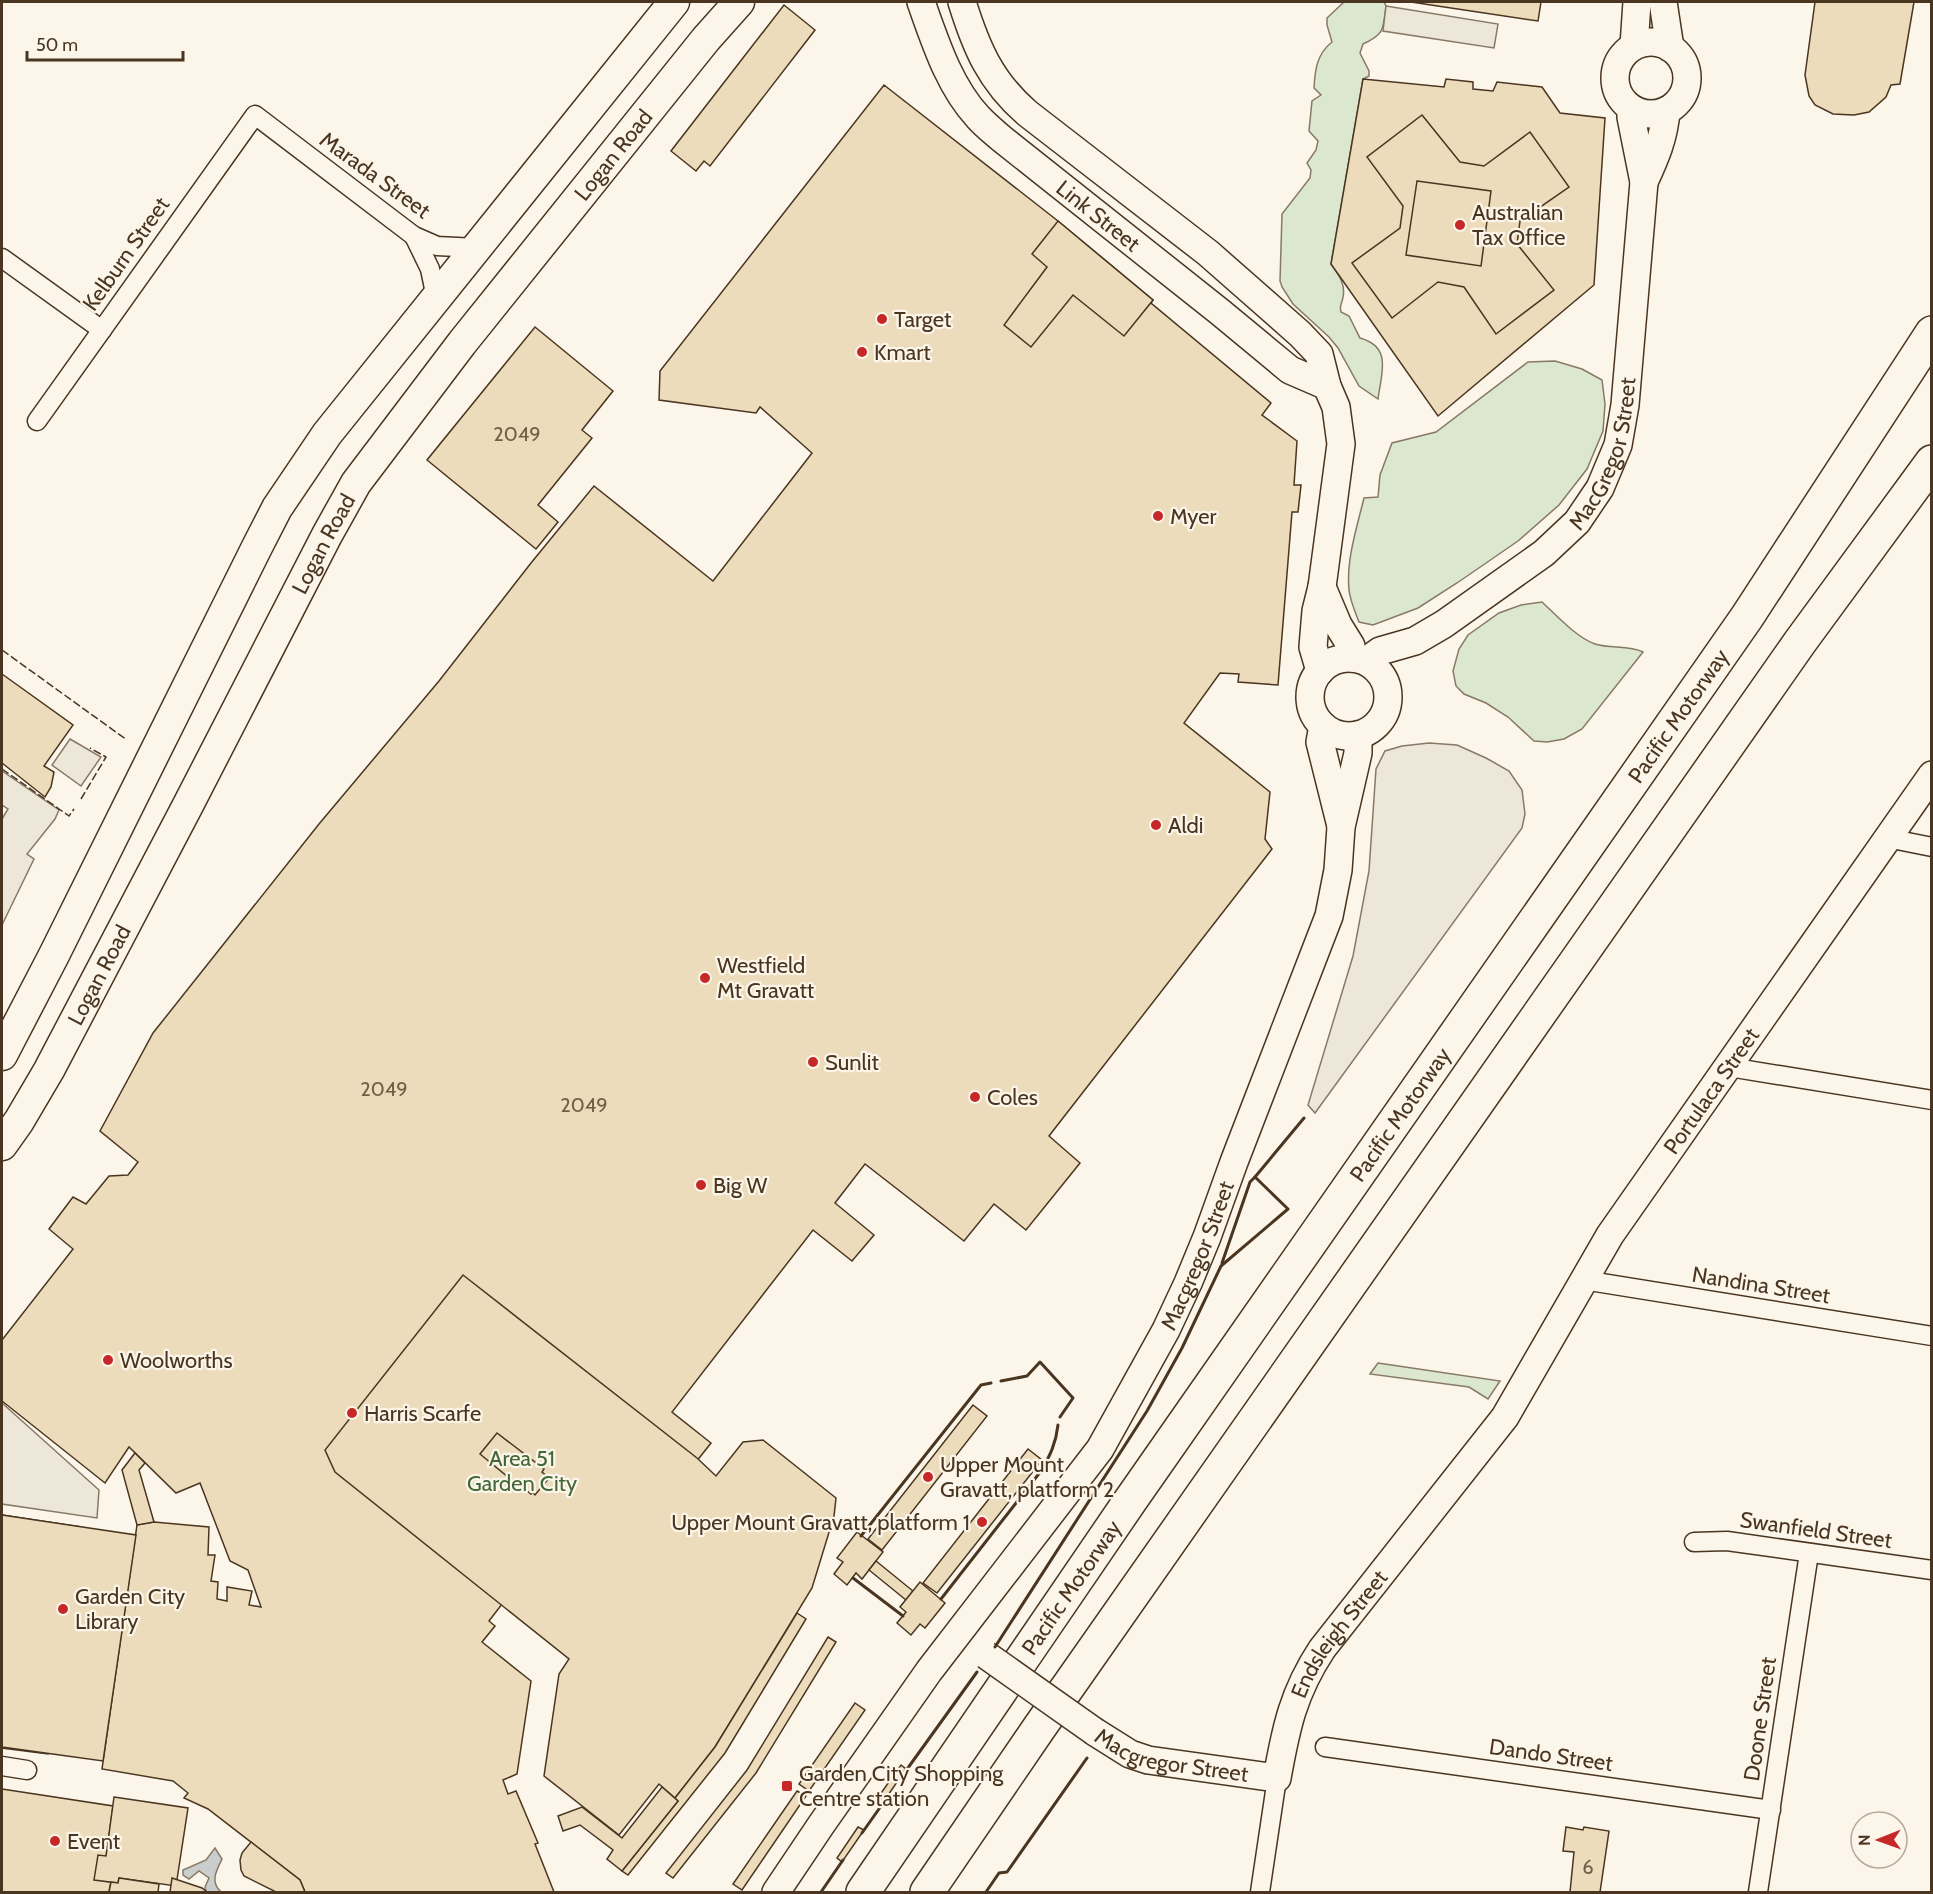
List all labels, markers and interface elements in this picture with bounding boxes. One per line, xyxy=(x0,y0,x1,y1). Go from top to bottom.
scale bar xyxy=(27,24,183,62)
text: 50 m xyxy=(36,34,78,56)
street label: Logan Road xyxy=(568,104,658,206)
street label: Marada Street xyxy=(315,126,436,224)
street label: Link Street xyxy=(1051,174,1146,257)
street label: Kelburn Street xyxy=(77,191,175,316)
place label: Australian Tax Office xyxy=(1472,199,1565,251)
marker: Australian Tax Office xyxy=(1453,218,1467,232)
place label: Target xyxy=(894,306,952,333)
marker: Target xyxy=(875,312,889,326)
place label: Kmart xyxy=(874,339,931,366)
marker: Kmart xyxy=(855,345,869,359)
street label: MacGregor Street xyxy=(1562,376,1641,535)
house number: 2049 xyxy=(493,422,541,446)
street label: Logan Road xyxy=(286,489,361,598)
place label: Myer xyxy=(1170,503,1217,530)
marker: Myer xyxy=(1151,509,1165,523)
street label: Pacific Motorway xyxy=(1622,643,1734,788)
place label: Aldi xyxy=(1168,812,1203,839)
marker: Aldi xyxy=(1149,818,1163,832)
street label: Logan Road xyxy=(62,920,136,1030)
place label: Westfield Mt Gravatt xyxy=(717,952,815,1004)
marker: Westfield Mt Gravatt xyxy=(698,971,712,985)
street label: Portulaca Street xyxy=(1657,1022,1765,1159)
street label: Pacific Motorway xyxy=(1344,1042,1456,1187)
place label: Sunlit xyxy=(825,1049,879,1076)
marker: Sunlit xyxy=(806,1055,820,1069)
house number: 2049 xyxy=(360,1077,408,1101)
place label: Coles xyxy=(987,1084,1038,1111)
marker: Coles xyxy=(968,1090,982,1104)
house number: 2049 xyxy=(560,1093,608,1117)
place label: Big W xyxy=(713,1172,768,1199)
street label: Macgregor Street xyxy=(1154,1177,1240,1334)
marker: Big W xyxy=(694,1178,708,1192)
street label: Nandina Street xyxy=(1690,1261,1833,1309)
place label: Woolworths xyxy=(120,1347,233,1374)
marker: Woolworths xyxy=(101,1353,115,1367)
place label: Harris Scarfe xyxy=(364,1400,481,1427)
marker: Harris Scarfe xyxy=(345,1406,359,1420)
park label: Area 51 Garden City xyxy=(467,1445,577,1497)
place label: Upper Mount Gravatt, platform 2 xyxy=(940,1451,1114,1503)
marker: Upper Mount Gravatt, platform 2 xyxy=(921,1470,935,1484)
street label: Swanfield Street xyxy=(1738,1506,1894,1554)
place label: Upper Mount Gravatt, platform 1 xyxy=(671,1509,970,1536)
marker: Upper Mount Gravatt, platform 1 xyxy=(975,1515,989,1529)
street label: Pacific Motorway xyxy=(1016,1515,1127,1660)
street label: Endsleigh Street xyxy=(1285,1564,1393,1702)
place label: Garden City Library xyxy=(75,1583,185,1635)
marker: Garden City Library xyxy=(56,1602,70,1616)
street label: Doone Street xyxy=(1738,1655,1782,1783)
street label: Macgregor Street xyxy=(1090,1722,1251,1787)
street label: Dando Street xyxy=(1487,1733,1615,1777)
place label: Garden City Shopping Centre station xyxy=(799,1760,1004,1812)
marker: Garden City Shopping Centre station xyxy=(780,1779,794,1793)
north arrow xyxy=(1849,1810,1909,1870)
place label: Event xyxy=(67,1828,121,1855)
marker: Event xyxy=(48,1834,62,1848)
text: N xyxy=(1855,1834,1874,1846)
house number: 6 xyxy=(1582,1855,1594,1879)

